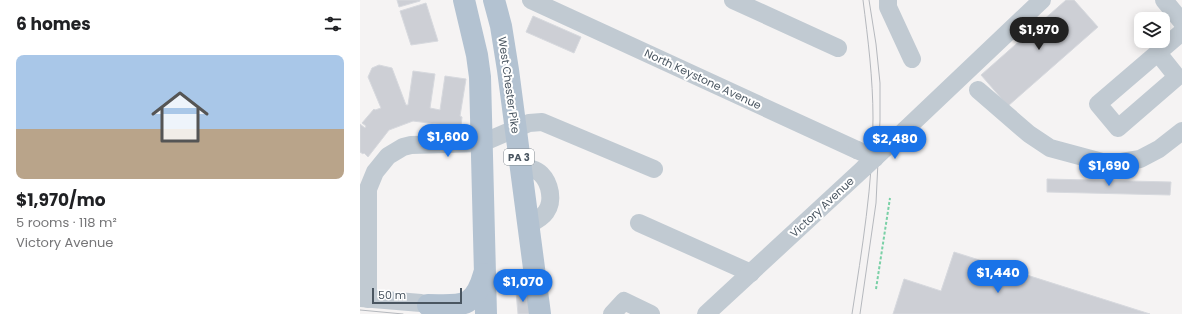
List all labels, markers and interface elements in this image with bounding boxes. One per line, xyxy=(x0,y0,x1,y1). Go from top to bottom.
text: 6 homes xyxy=(16,12,91,36)
map controls xyxy=(1134,12,1170,48)
button: layers xyxy=(1134,12,1170,48)
icon: filters xyxy=(322,13,344,35)
pin: $1,970 xyxy=(1006,17,1072,51)
text: $1,970 xyxy=(1019,20,1059,39)
street label: West Chester Pike xyxy=(494,35,524,135)
street label: North Keystone Avenue xyxy=(642,45,764,113)
icon: home xyxy=(144,81,216,153)
pin: $1,600 xyxy=(415,124,481,158)
pin: $2,480 xyxy=(862,126,928,160)
text: $1,600 xyxy=(427,127,469,146)
text: $2,480 xyxy=(872,129,918,148)
road number: PA 3 xyxy=(504,149,534,165)
pin: $1,690 xyxy=(1076,153,1142,187)
text: $1,690 xyxy=(1088,156,1130,175)
street label: Victory Avenue xyxy=(786,173,858,241)
text: $1,970/mo xyxy=(16,188,106,212)
text: 5 rooms · 118 m² xyxy=(16,213,117,232)
text: Victory Avenue xyxy=(16,233,113,252)
pin: $1,440 xyxy=(965,260,1031,294)
text: $1,440 xyxy=(976,263,1020,282)
pin: $1,070 xyxy=(490,269,556,303)
text: $1,070 xyxy=(502,272,544,291)
scale bar xyxy=(372,286,462,305)
text: 50 m xyxy=(378,287,406,303)

